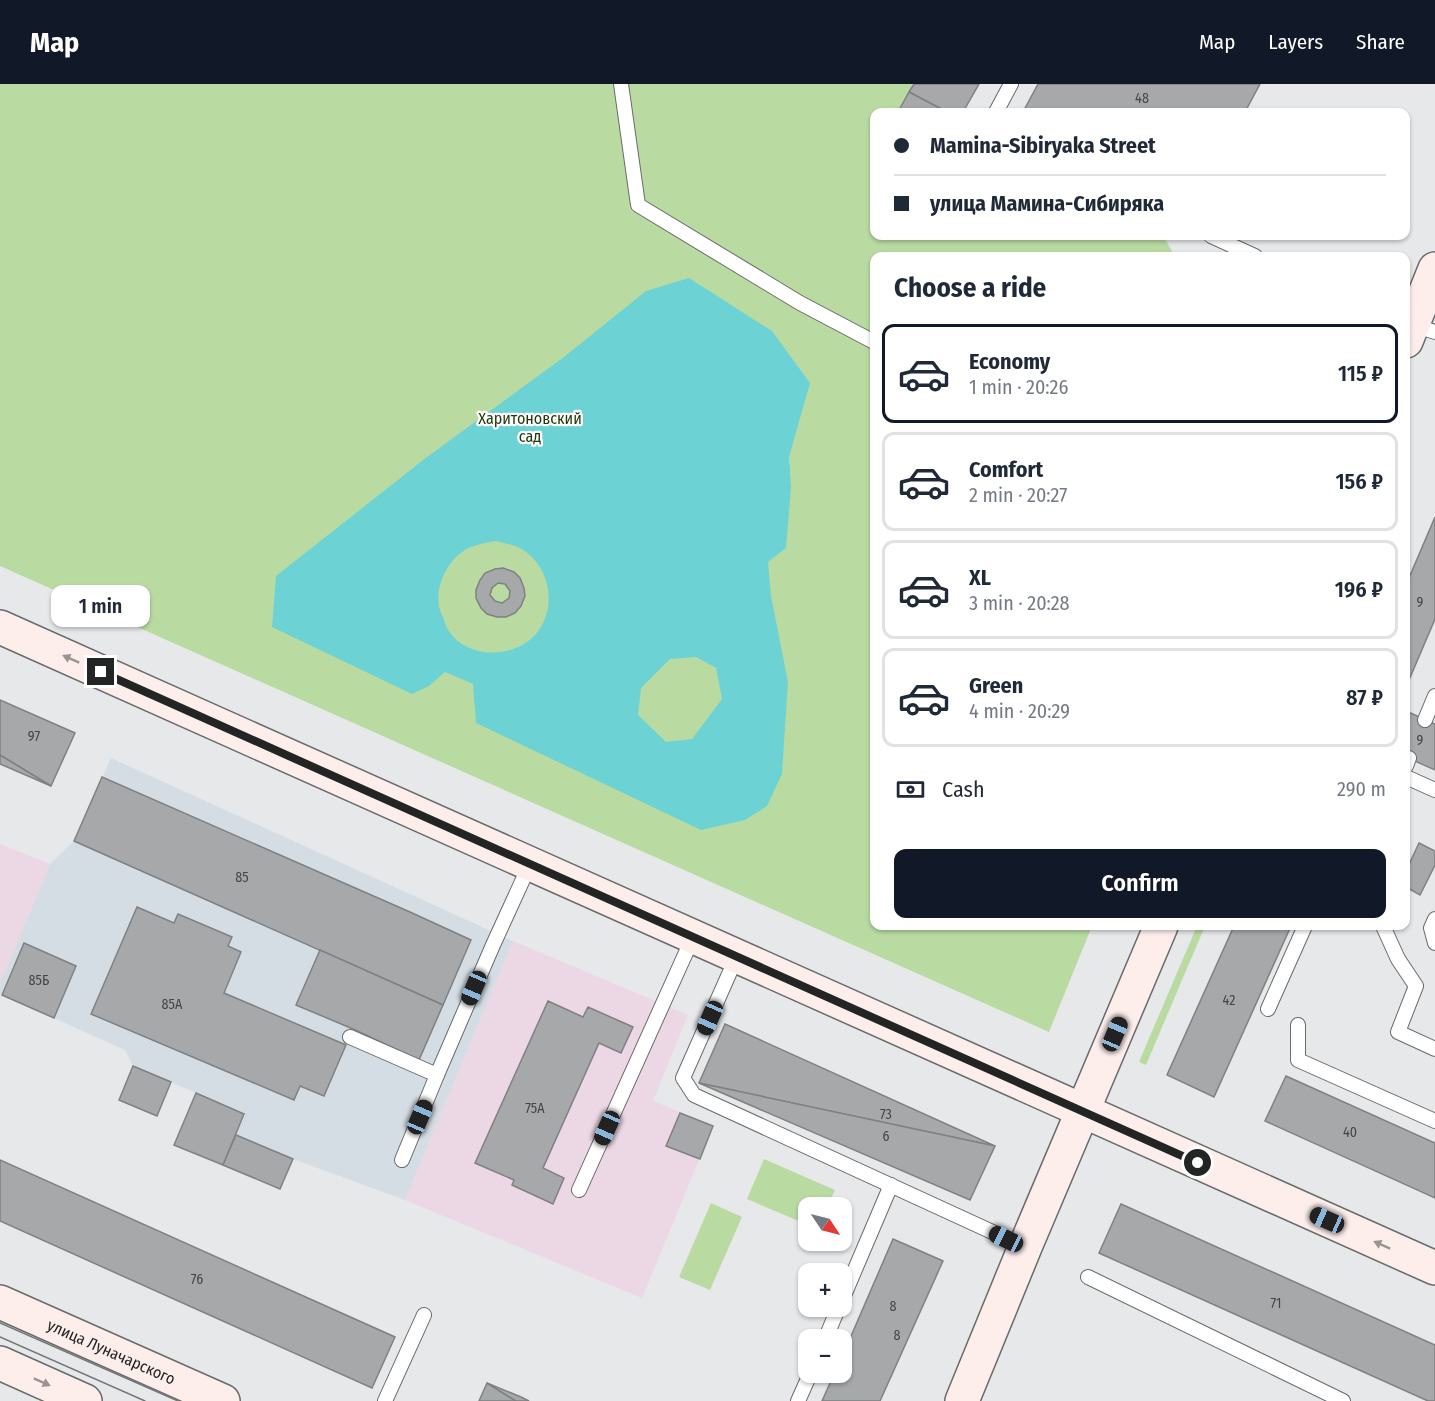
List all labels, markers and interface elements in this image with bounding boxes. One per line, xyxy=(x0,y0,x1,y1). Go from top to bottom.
text: Map xyxy=(30,26,79,59)
text: Map xyxy=(1199,29,1235,55)
text: Layers xyxy=(1268,29,1323,55)
text: Share xyxy=(1356,29,1405,55)
house number: 48 xyxy=(1135,90,1149,107)
text: Mamina-Sibiryaka Street xyxy=(930,132,1156,159)
text: улица Мамина-Сибиряка xyxy=(930,190,1164,217)
text: Choose a ride xyxy=(894,272,1046,304)
icon: car xyxy=(897,347,951,401)
text: Economy xyxy=(969,348,1050,375)
text: 115 ₽ xyxy=(1338,360,1383,387)
text: 1 min · 20:26 xyxy=(969,375,1068,399)
park label: Харитоновский сад xyxy=(478,409,582,446)
icon: car xyxy=(897,455,951,509)
text: Comfort xyxy=(969,456,1043,483)
text: 156 ₽ xyxy=(1335,468,1383,495)
text: 2 min · 20:27 xyxy=(969,483,1067,507)
icon: car xyxy=(897,563,951,617)
text: XL xyxy=(969,564,991,591)
text: 196 ₽ xyxy=(1335,576,1383,603)
callout: 1 min xyxy=(51,585,150,627)
text: 3 min · 20:28 xyxy=(969,591,1070,615)
text: 1 min xyxy=(79,594,122,618)
house number: 9 xyxy=(1417,594,1424,611)
one-way arrow xyxy=(63,654,80,663)
route end xyxy=(87,658,114,685)
icon: car xyxy=(897,671,951,725)
text: Green xyxy=(969,672,1023,699)
text: 87 ₽ xyxy=(1346,684,1383,711)
text: 4 min · 20:29 xyxy=(969,699,1070,723)
house number: 97 xyxy=(28,728,40,745)
house number: 9 xyxy=(1417,732,1424,749)
icon: cash xyxy=(894,773,927,806)
text: Cash xyxy=(942,776,985,803)
text: 290 m xyxy=(1337,777,1386,801)
button: Confirm xyxy=(894,849,1386,918)
house number: 85 xyxy=(235,869,249,886)
car xyxy=(459,968,489,1008)
house number: 85Б xyxy=(29,972,49,989)
house number: 42 xyxy=(1223,992,1235,1009)
house number: 85А xyxy=(162,996,183,1013)
car xyxy=(694,998,726,1038)
car xyxy=(1100,1014,1130,1054)
car xyxy=(405,1097,435,1137)
house number: 75А xyxy=(525,1100,545,1117)
house number: 73 xyxy=(880,1106,892,1123)
car xyxy=(591,1108,623,1148)
house number: 40 xyxy=(1343,1124,1357,1141)
house number: 6 xyxy=(883,1128,890,1145)
route start xyxy=(1184,1149,1211,1176)
north arrow xyxy=(798,1197,852,1251)
map controls xyxy=(798,1197,852,1383)
car xyxy=(1307,1204,1347,1236)
car xyxy=(986,1223,1026,1255)
one-way arrow xyxy=(1373,1240,1390,1249)
button: + xyxy=(798,1263,852,1317)
house number: 76 xyxy=(191,1271,203,1288)
house number: 71 xyxy=(1271,1295,1281,1312)
house number: 8 xyxy=(890,1298,897,1315)
street label: улица Луначарского xyxy=(45,1315,178,1388)
house number: 8 xyxy=(894,1327,901,1344)
button: − xyxy=(798,1329,852,1383)
one-way arrow xyxy=(34,1377,52,1387)

